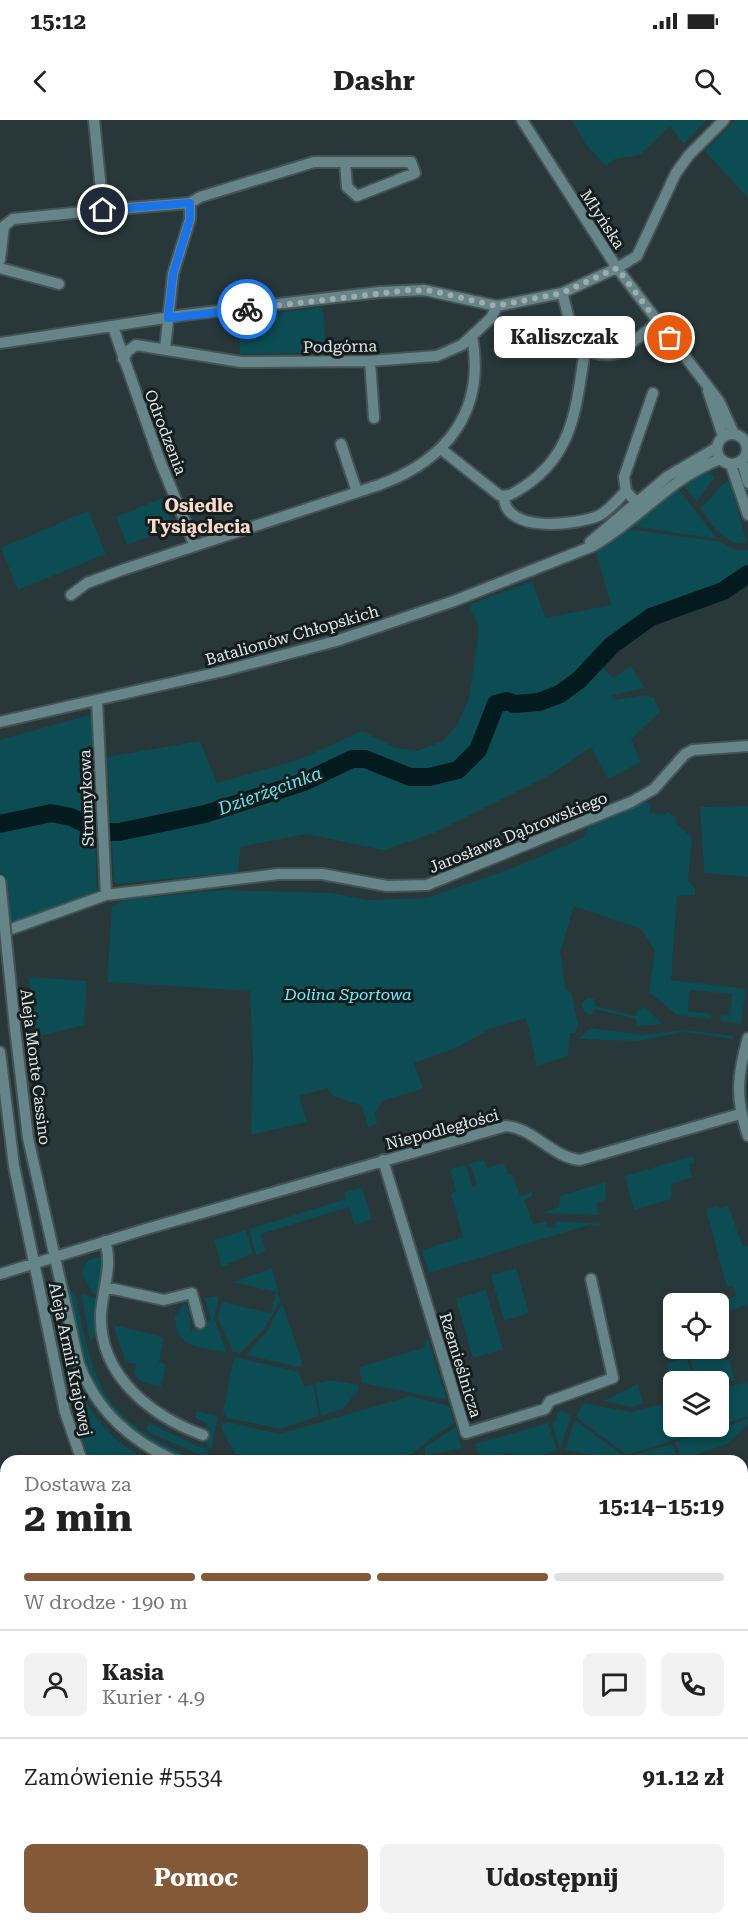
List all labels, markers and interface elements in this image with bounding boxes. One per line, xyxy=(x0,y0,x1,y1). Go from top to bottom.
text: 15:12 xyxy=(30,9,86,34)
icon: back xyxy=(24,65,57,98)
text: Dashr xyxy=(333,65,415,97)
icon: search xyxy=(691,65,724,98)
pin xyxy=(77,184,128,235)
street label: Młyńska xyxy=(576,186,629,253)
icon: home xyxy=(86,193,119,226)
courier xyxy=(217,279,277,339)
icon: bike xyxy=(231,293,264,326)
pin xyxy=(644,312,695,363)
callout: Kaliszczak xyxy=(493,317,634,359)
icon: bag xyxy=(653,321,686,354)
text: Kaliszczak xyxy=(510,325,619,349)
street label: Podgórna xyxy=(303,336,378,357)
street label: Odrodzenia xyxy=(141,387,191,478)
district label: Osiedle Tysiąclecia xyxy=(147,495,251,537)
street label: Batalionów Chłopskich xyxy=(203,602,381,669)
street label: Strumykowa xyxy=(75,749,98,847)
water label: Dzierżęcinka xyxy=(214,762,325,819)
street label: Jarosława Dąbrowskiego xyxy=(426,788,610,877)
park label: Dolina Sportowa xyxy=(283,985,412,1004)
street label: Aleja Monte Cassino xyxy=(17,988,55,1146)
street label: Niepodległości xyxy=(383,1105,501,1154)
street label: Aleja Armii Krajowej xyxy=(45,1281,96,1438)
map controls xyxy=(663,1293,729,1437)
button: locate xyxy=(663,1293,729,1359)
street label: Rzemieślnicza xyxy=(436,1310,486,1420)
button: layers xyxy=(663,1371,729,1437)
text: Dostawa za xyxy=(24,1472,132,1496)
text: 15:14–15:19 xyxy=(598,1494,724,1519)
text: 2 min xyxy=(24,1495,132,1541)
text: W drodze · 190 m xyxy=(24,1590,188,1614)
button: person xyxy=(24,1653,87,1716)
button: chat xyxy=(583,1653,646,1716)
button: phone xyxy=(661,1653,724,1716)
text: Kasia xyxy=(102,1660,164,1685)
text: Kurier · 4.9 xyxy=(102,1685,205,1709)
text: Zamówienie #5534 xyxy=(24,1765,222,1790)
text: 91.12 zł xyxy=(643,1765,724,1790)
button: Pomoc xyxy=(24,1844,368,1913)
button: Udostępnij xyxy=(380,1844,724,1913)

